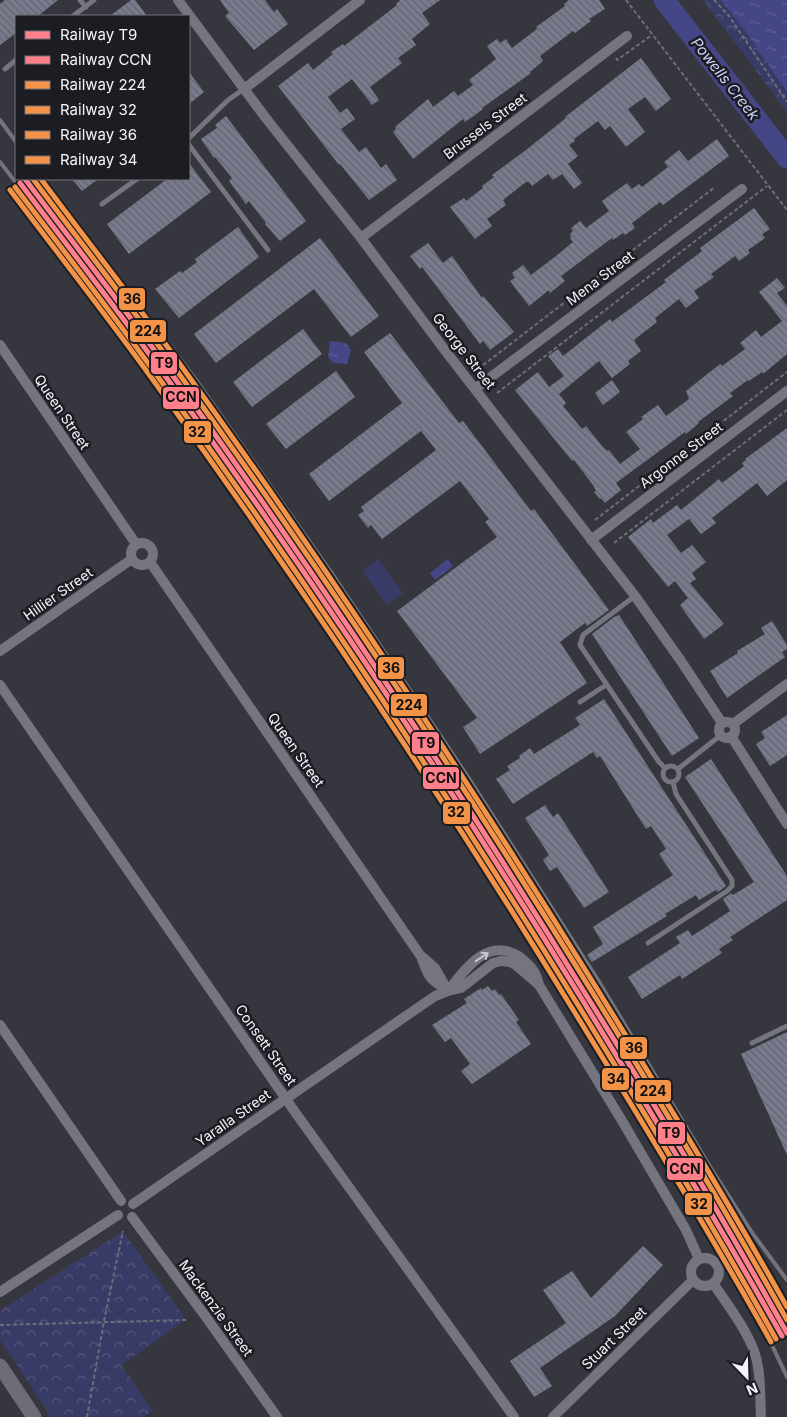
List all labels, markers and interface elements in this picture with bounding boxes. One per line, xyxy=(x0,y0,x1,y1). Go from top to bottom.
legend xyxy=(15,15,190,180)
text: Railway T9 xyxy=(60,25,137,44)
water label: Powells Creek xyxy=(687,33,764,125)
text: Railway CCN xyxy=(60,50,152,69)
text: Railway 224 xyxy=(60,75,146,94)
street label: Brussels Street xyxy=(440,89,530,162)
text: Railway 32 xyxy=(60,100,137,119)
text: Railway 36 xyxy=(60,125,137,144)
text: Railway 34 xyxy=(60,150,137,169)
street label: Mena Street xyxy=(562,246,637,309)
line badge: 36 xyxy=(118,287,146,311)
text: 36 xyxy=(123,290,141,307)
street label: George Street xyxy=(429,309,500,393)
line badge: 224 xyxy=(129,319,167,343)
text: 224 xyxy=(135,322,161,339)
line badge: T9 xyxy=(150,351,178,375)
text: T9 xyxy=(155,354,173,371)
street label: Queen Street xyxy=(31,371,94,453)
line badge: CCN xyxy=(162,386,200,410)
text: CCN xyxy=(165,388,197,405)
street label: Argonne Street xyxy=(636,418,726,491)
line badge: 32 xyxy=(183,420,212,444)
text: 32 xyxy=(188,423,206,440)
street label: Hillier Street xyxy=(20,563,96,624)
line badge: 36 xyxy=(377,656,405,680)
text: 36 xyxy=(382,659,400,676)
line badge: 224 xyxy=(390,693,428,717)
text: 224 xyxy=(396,696,422,713)
street label: Queen Street xyxy=(264,709,329,791)
line badge: T9 xyxy=(411,731,440,755)
text: T9 xyxy=(417,734,435,751)
line badge: CCN xyxy=(422,766,460,790)
text: CCN xyxy=(425,769,457,786)
line badge: 32 xyxy=(442,801,471,825)
text: 32 xyxy=(447,803,465,820)
one-way arrow xyxy=(475,951,489,961)
street label: Consett Street xyxy=(232,1001,301,1089)
line badge: 36 xyxy=(619,1036,648,1060)
text: 36 xyxy=(625,1039,643,1056)
line badge: 34 xyxy=(601,1067,630,1091)
text: 34 xyxy=(607,1070,625,1087)
line badge: 224 xyxy=(634,1079,672,1103)
text: 224 xyxy=(640,1082,666,1099)
street label: Yaralla Street xyxy=(192,1085,274,1150)
line badge: T9 xyxy=(657,1121,686,1145)
text: T9 xyxy=(662,1124,680,1141)
line badge: CCN xyxy=(666,1157,704,1181)
text: CCN xyxy=(669,1160,701,1177)
line badge: 32 xyxy=(684,1192,713,1216)
text: 32 xyxy=(690,1195,708,1212)
street label: Mackenzie Street xyxy=(176,1256,257,1360)
street label: Stuart Street xyxy=(578,1302,650,1373)
north arrow xyxy=(722,1352,772,1402)
text: N xyxy=(744,1380,761,1399)

